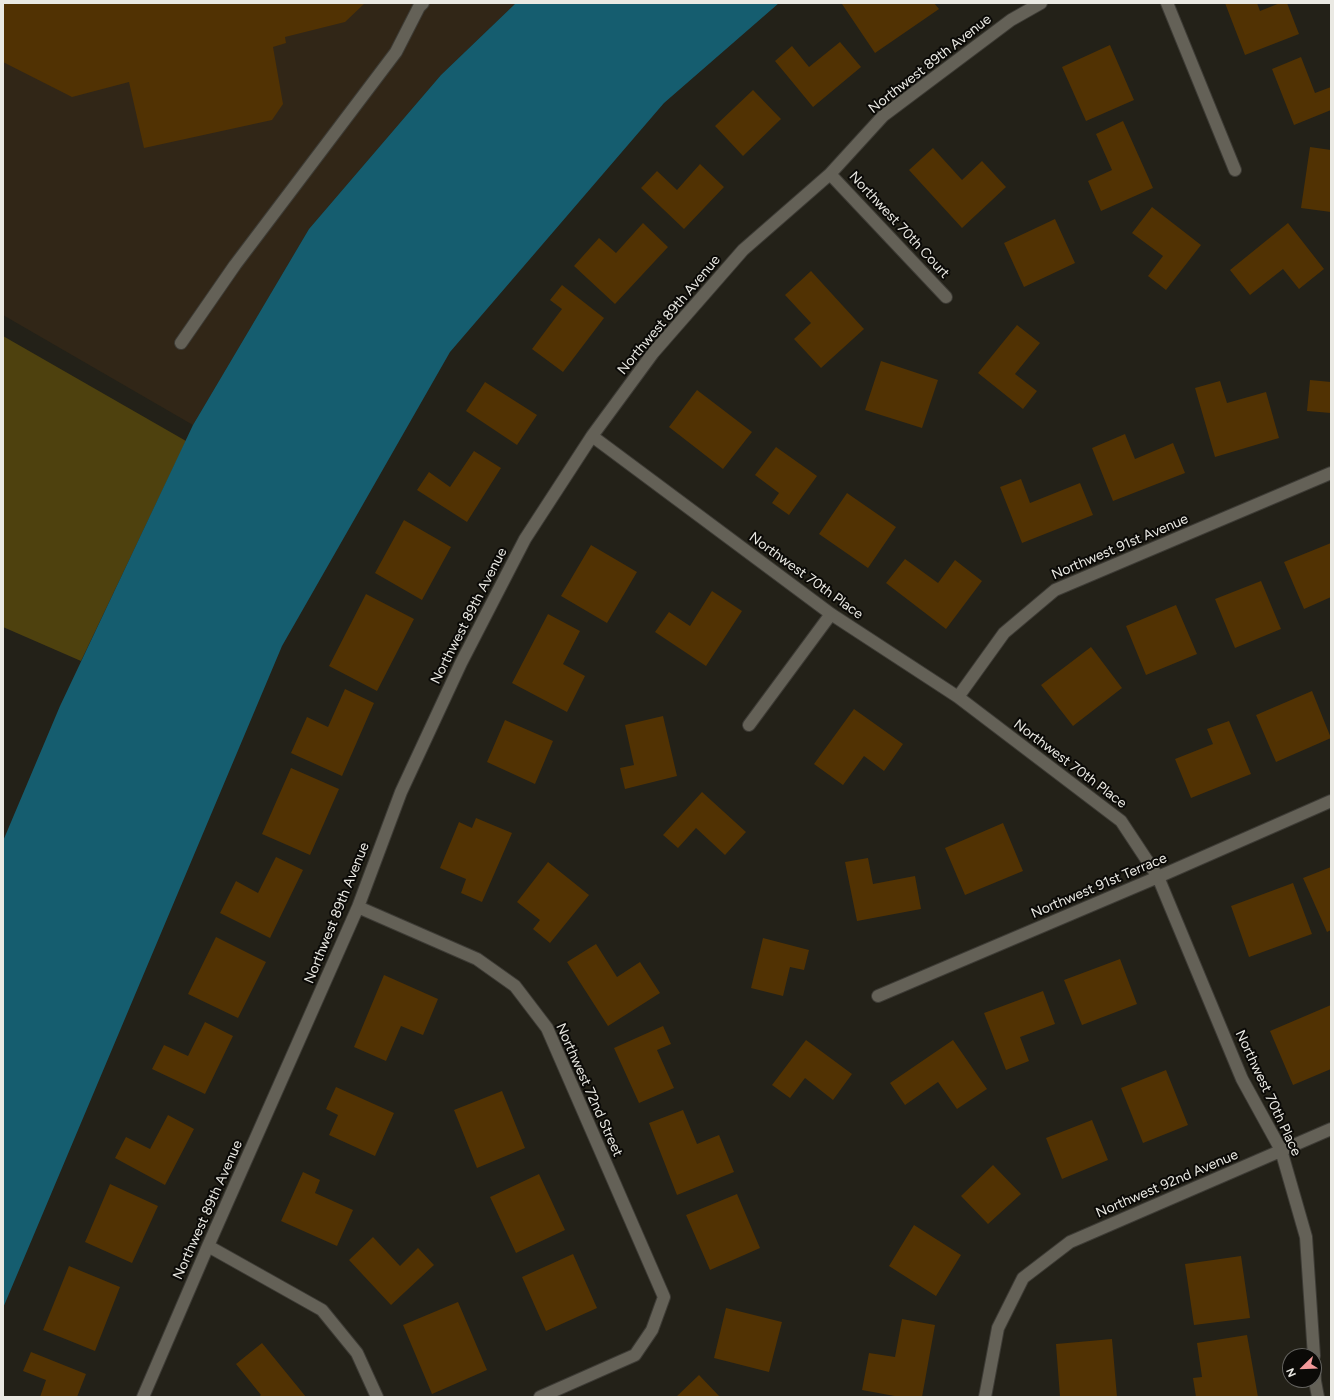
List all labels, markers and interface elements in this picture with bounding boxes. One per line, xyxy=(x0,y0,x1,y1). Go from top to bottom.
street label: Northwest 89th Avenue xyxy=(865,11,995,117)
street label: Northwest 70th Court xyxy=(845,168,953,282)
street label: Northwest 89th Avenue xyxy=(614,252,724,378)
street label: Northwest 91st Avenue xyxy=(1049,511,1191,583)
street label: Northwest 70th Place xyxy=(746,529,866,623)
street label: Northwest 89th Avenue xyxy=(427,545,511,687)
street label: Northwest 70th Place xyxy=(1010,716,1130,812)
street label: Northwest 89th Avenue xyxy=(301,840,373,986)
street label: Northwest 91st Terrace xyxy=(1029,850,1169,922)
street label: Northwest 72nd Street xyxy=(552,1021,626,1159)
street label: Northwest 70th Place xyxy=(1231,1027,1305,1159)
street label: Northwest 89th Avenue xyxy=(170,1138,246,1282)
street label: Northwest 92nd Avenue xyxy=(1093,1146,1241,1222)
north arrow xyxy=(1282,1348,1322,1388)
text: N xyxy=(1284,1366,1299,1379)

